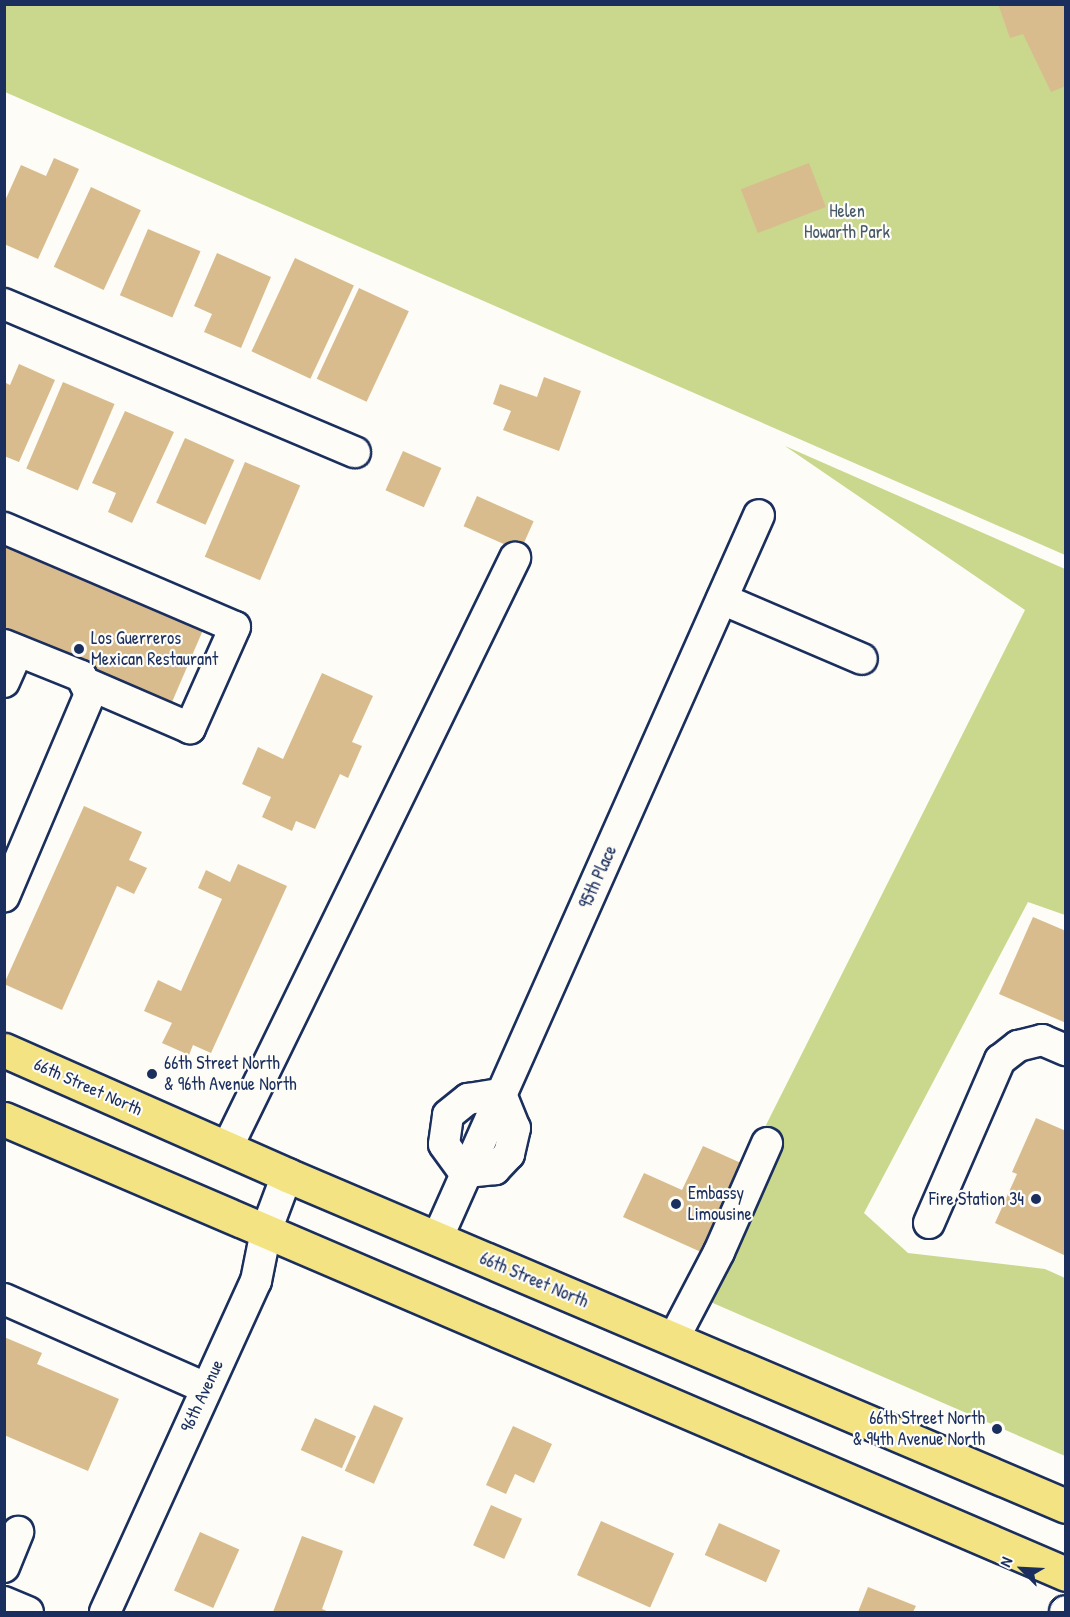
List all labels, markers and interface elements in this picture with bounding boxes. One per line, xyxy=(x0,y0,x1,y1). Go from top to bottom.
park label: Helen Howarth Park xyxy=(804,201,890,244)
place label: Los Guerreros Mexican Restaurant xyxy=(91,628,218,670)
marker: Los Guerreros Mexican Restaurant xyxy=(72,642,86,656)
street label: 95th Place xyxy=(575,842,621,912)
place label: 66th Street North & 96th Avenue North xyxy=(164,1053,297,1096)
street label: 66th Street North xyxy=(31,1054,145,1120)
marker: 66th Street North & 96th Avenue North xyxy=(145,1067,159,1081)
place label: Embassy Limousine xyxy=(688,1183,752,1226)
place label: Fire Station 34 xyxy=(929,1188,1024,1210)
marker: Fire Station 34 xyxy=(1029,1192,1043,1206)
marker: Embassy Limousine xyxy=(669,1197,683,1211)
street label: 66th Street North xyxy=(476,1247,592,1313)
street label: 96th Avenue xyxy=(176,1356,228,1436)
place label: 66th Street North & 94th Avenue North xyxy=(853,1408,985,1450)
marker: 66th Street North & 94th Avenue North xyxy=(990,1422,1004,1436)
north arrow xyxy=(992,1539,1052,1599)
text: N xyxy=(994,1553,1017,1570)

